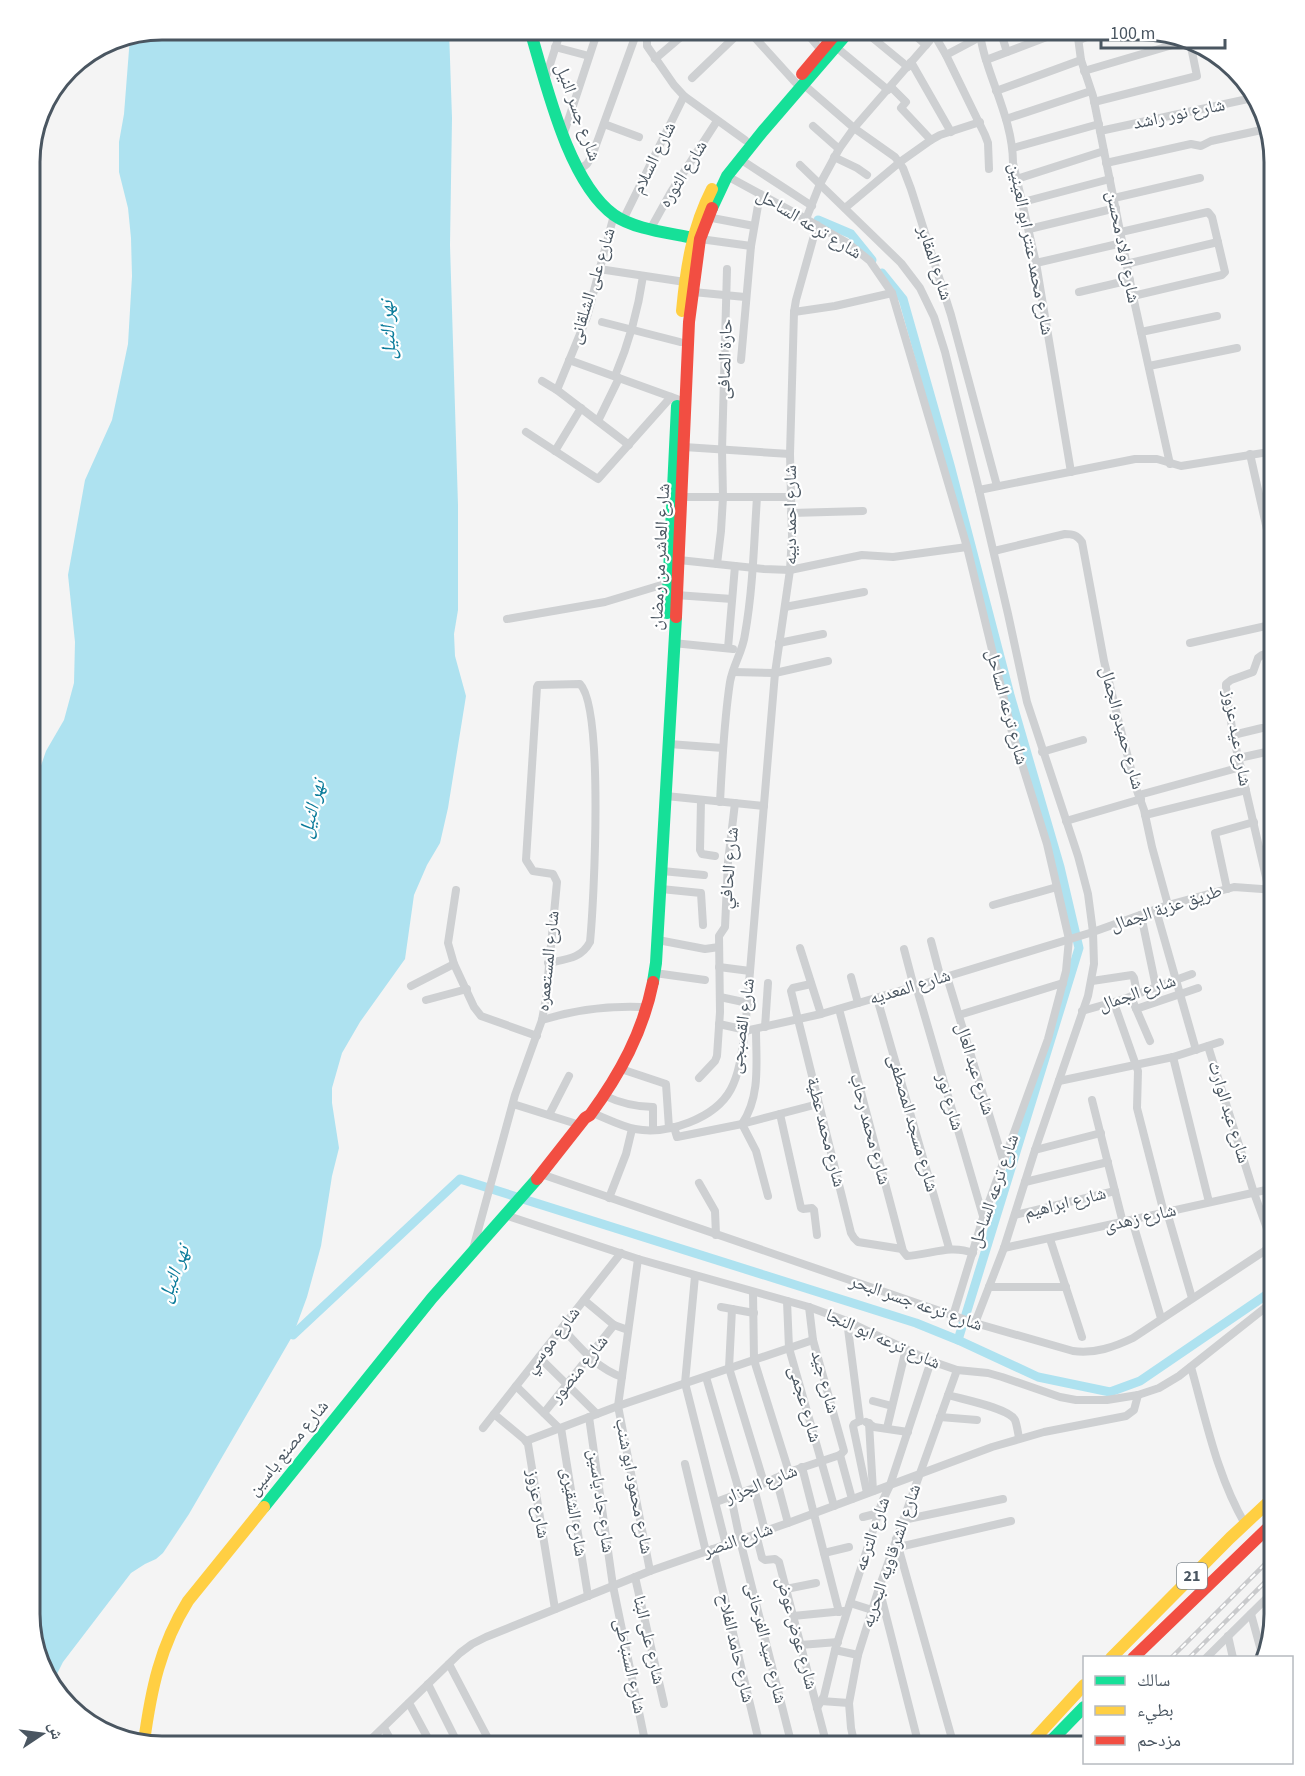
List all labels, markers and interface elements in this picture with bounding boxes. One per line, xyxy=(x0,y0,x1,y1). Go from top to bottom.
scale bar xyxy=(1101,12,1226,50)
text: 100 m xyxy=(1110,21,1155,46)
street label: شارع جسر النيل xyxy=(549,60,607,164)
street label: شارع نور راشد xyxy=(1131,92,1227,136)
street label: شارع السلام xyxy=(626,118,682,198)
street label: شارع الثوره xyxy=(652,136,714,212)
street label: شارع محمد عنتر ابو العينين xyxy=(1002,161,1060,337)
street label: شارع ترعه الساحل xyxy=(752,183,866,265)
street label: شارع اولاد محسن xyxy=(1100,189,1146,305)
street label: شارع المقابر xyxy=(911,222,959,304)
street label: شارع على الشلقانى xyxy=(562,225,622,347)
water label: نهر النيل xyxy=(372,297,404,360)
street label: حارة الصافى xyxy=(711,318,739,400)
street label: شارع احمد ديبه xyxy=(778,465,803,565)
street label: شارع العاشر من رمضان xyxy=(644,483,676,631)
street label: شارع ترعه الساحل xyxy=(980,646,1034,768)
street label: شارع حميدو الجمال xyxy=(1094,664,1150,792)
street label: شارع عيد عزوز xyxy=(1216,687,1258,788)
water label: نهر النيل xyxy=(291,774,333,841)
street label: شارع الحافي xyxy=(713,826,747,910)
street label: طريق عزبة الجمال xyxy=(1107,878,1225,938)
street label: شارع المستعمره xyxy=(530,909,566,1013)
street label: شارع المعديه xyxy=(866,963,954,1011)
street label: شارع الجمال xyxy=(1095,968,1179,1018)
street label: شارع القصبجى xyxy=(723,976,761,1076)
street label: شارع عبد العال xyxy=(949,1020,1001,1118)
street label: شارع مسجد المصطفى xyxy=(881,1051,945,1195)
street label: شارع عبد الوارث xyxy=(1202,1058,1256,1166)
street label: شارع محمد رحاب xyxy=(843,1070,897,1188)
street label: شارع نور xyxy=(930,1070,970,1133)
street label: شارع محمد عطية xyxy=(800,1074,852,1190)
street label: شارع ترعه الساحل xyxy=(963,1131,1025,1251)
street label: شارع ابراهيم xyxy=(1021,1181,1109,1225)
street label: شارع زهدى xyxy=(1101,1198,1179,1238)
water label: نهر النيل xyxy=(151,1239,198,1307)
street label: شارع ترعه جسر البحر xyxy=(845,1268,986,1337)
street label: شارع موسي xyxy=(518,1301,587,1380)
street label: شارع ترعه ابو النجا xyxy=(822,1303,944,1375)
street label: شارع منصور xyxy=(543,1330,614,1409)
street label: شارع جيد xyxy=(805,1348,845,1416)
street label: شارع عجمى xyxy=(782,1363,828,1445)
street label: شارع مصنع ياسين xyxy=(241,1395,335,1501)
street label: شارع محمود ابو شنب xyxy=(609,1416,659,1556)
street label: شارع جاد ياسين xyxy=(581,1448,621,1554)
street label: شارع الجزار xyxy=(720,1458,801,1510)
street label: شارع الشقيرى xyxy=(555,1466,593,1558)
street label: شارع عزوز xyxy=(520,1467,556,1540)
street label: شارع الشرقاويه البحريه xyxy=(855,1481,927,1631)
street label: شارع الترعه xyxy=(848,1494,896,1574)
street label: شارع النصر xyxy=(699,1516,776,1564)
road number: 21 xyxy=(1177,1563,1207,1589)
street label: شارع عوض عوض xyxy=(770,1574,824,1692)
street label: شارع سيد الفرحانى xyxy=(739,1580,793,1706)
street label: شارع حامد الفلاح xyxy=(711,1591,761,1705)
street label: شارع على البنا xyxy=(627,1593,671,1687)
street label: شارع السنباطى xyxy=(608,1616,652,1716)
legend xyxy=(1083,1656,1293,1764)
text: سالك xyxy=(1137,1668,1170,1693)
text: بطيء xyxy=(1137,1698,1174,1725)
north arrow xyxy=(12,1704,72,1764)
text: ش xyxy=(43,1720,68,1742)
text: مزدحم xyxy=(1137,1728,1181,1753)

